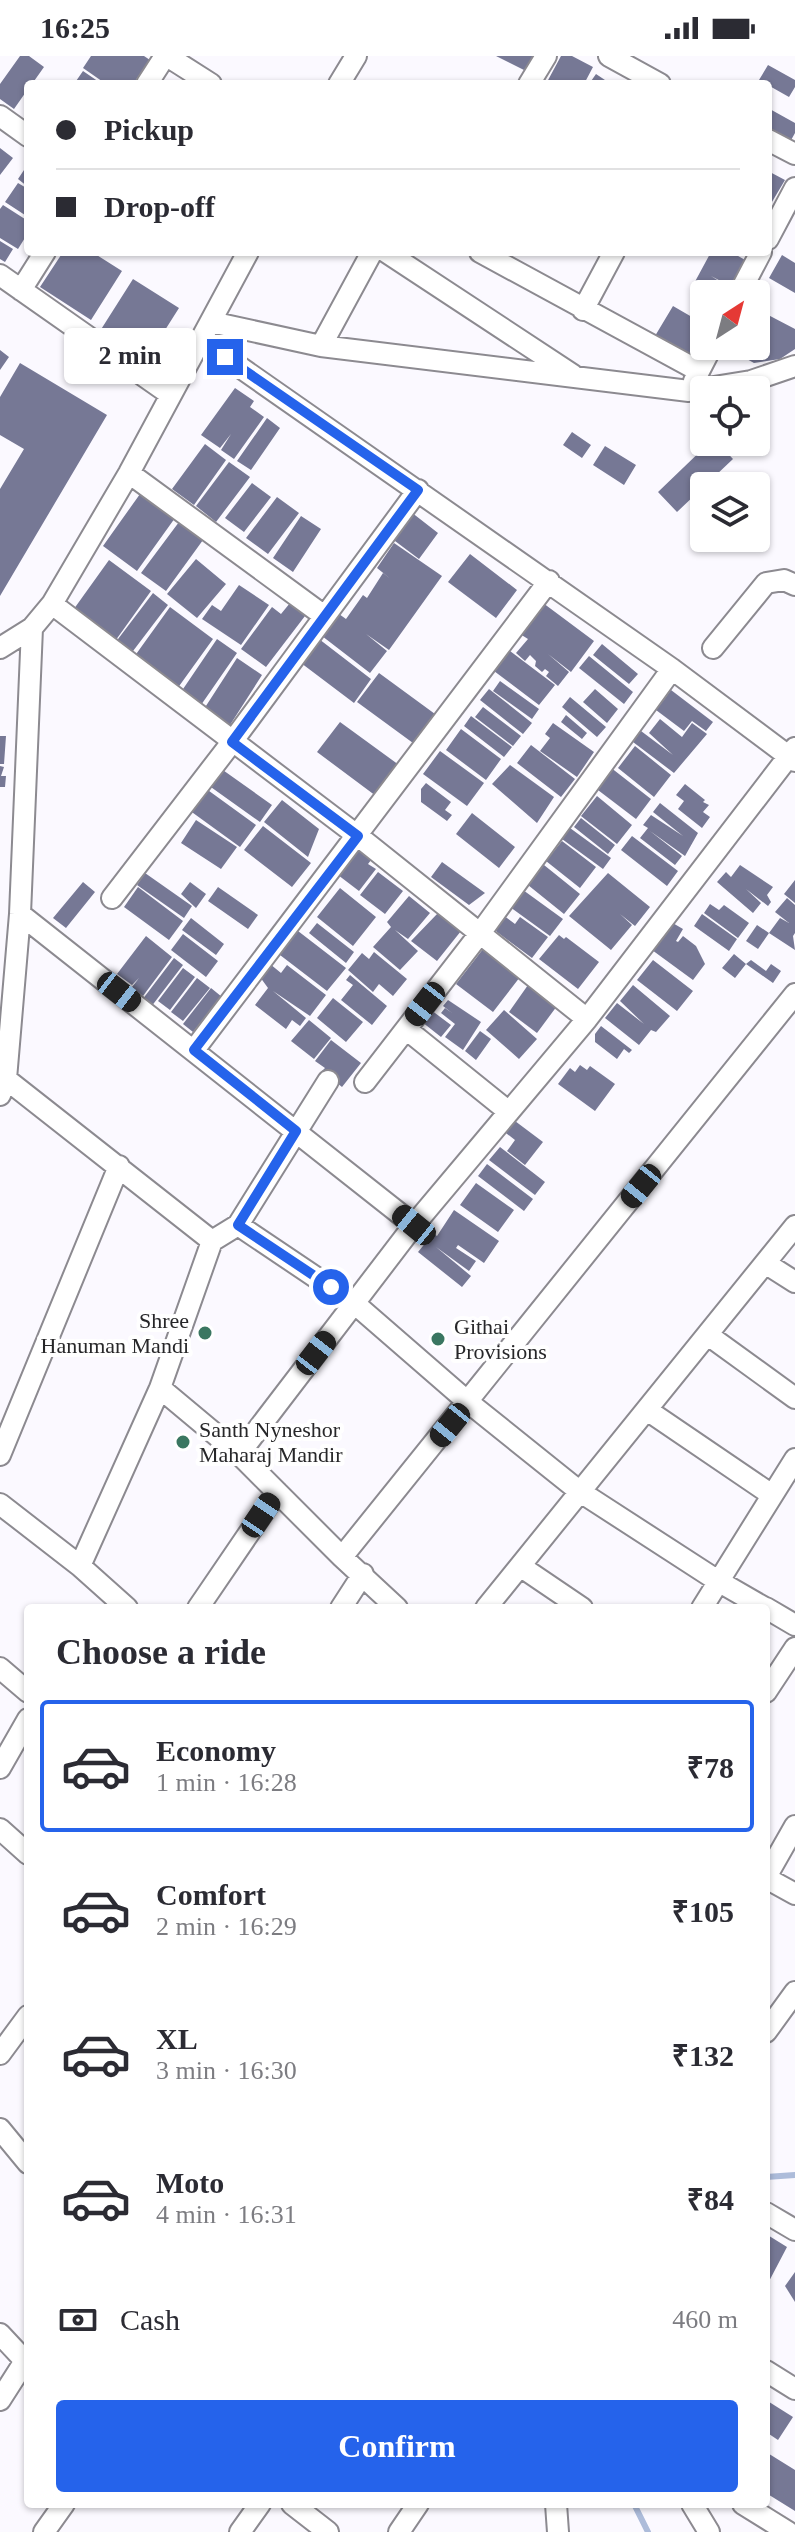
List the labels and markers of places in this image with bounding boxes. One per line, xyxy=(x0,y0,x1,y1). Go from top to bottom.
place label: Shree Hanuman Mandi xyxy=(41,1308,189,1358)
place label: Githai Provisions xyxy=(454,1314,547,1364)
marker: Shree Hanuman Mandi xyxy=(196,1324,214,1342)
marker: Githai Provisions xyxy=(429,1330,447,1348)
place label: Santh Nyneshor Maharaj Mandir xyxy=(199,1417,343,1467)
marker: Santh Nyneshor Maharaj Mandir xyxy=(174,1433,192,1451)

